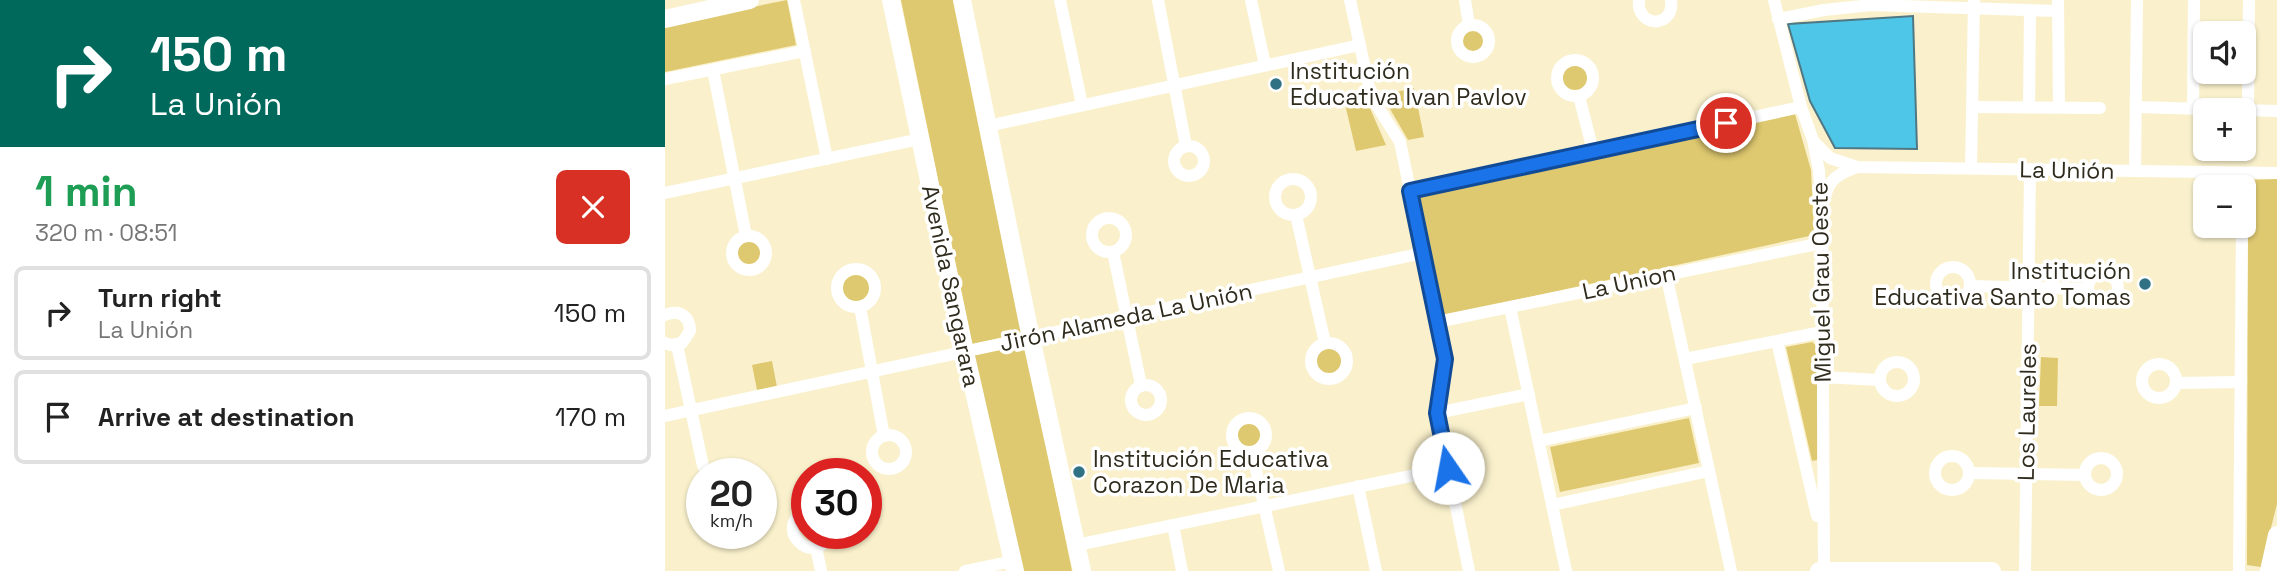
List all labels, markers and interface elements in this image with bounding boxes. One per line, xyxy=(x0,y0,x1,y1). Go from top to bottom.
map controls xyxy=(2193,21,2256,238)
button: sound xyxy=(2193,21,2256,84)
text: 150 m xyxy=(150,23,288,85)
icon: right xyxy=(35,28,126,119)
place label: Institución Educativa Ivan Pavlov xyxy=(1290,56,1527,112)
marker: Institución Educativa Ivan Pavlov xyxy=(1268,76,1284,92)
text: La Unión xyxy=(150,84,282,124)
pin xyxy=(1696,93,1756,153)
button: + xyxy=(2193,98,2256,161)
icon: arrive xyxy=(1707,104,1745,142)
street label: La Unión xyxy=(2019,154,2115,186)
text: 1 min xyxy=(35,165,138,218)
button: close xyxy=(556,170,630,244)
button: − xyxy=(2193,175,2256,238)
street label: Miguel Grau Oeste xyxy=(1804,181,1838,383)
street label: Avenida Sangarara xyxy=(915,182,987,390)
text: 320 m · 08:51 xyxy=(35,218,177,248)
place label: Institución Educativa Santo Tomas xyxy=(1874,256,2131,312)
street label: La Union xyxy=(1579,257,1679,307)
street label: Jirón Alameda La Unión xyxy=(997,276,1255,358)
marker: Institución Educativa Santo Tomas xyxy=(2137,276,2153,292)
text: Turn right xyxy=(98,281,222,315)
icon: right xyxy=(39,294,77,332)
text: 150 m xyxy=(554,296,626,330)
text: La Unión xyxy=(98,315,193,345)
street label: Los Laureles xyxy=(2011,343,2043,481)
icon: arrive xyxy=(39,398,77,436)
text: Arrive at destination xyxy=(98,400,355,434)
text: 170 m xyxy=(555,400,626,434)
position arrow xyxy=(1411,431,1485,505)
place label: Institución Educativa Corazon De Maria xyxy=(1093,444,1329,500)
speed limit sign: 30 xyxy=(791,458,882,549)
marker: Institución Educativa Corazon De Maria xyxy=(1071,464,1087,480)
text: 20 xyxy=(710,472,753,516)
text: km/h xyxy=(710,509,753,532)

